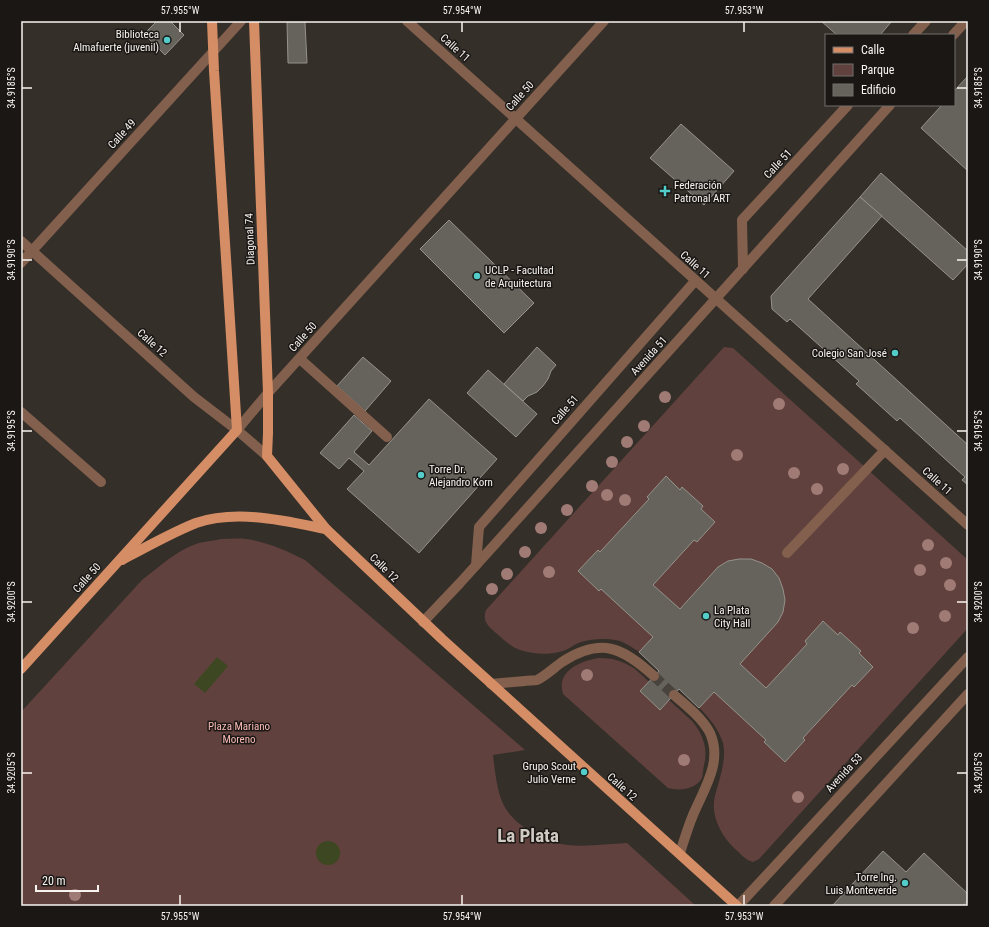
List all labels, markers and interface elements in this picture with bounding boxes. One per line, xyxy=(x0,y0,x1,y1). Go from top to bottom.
text: 57.955°W xyxy=(161,5,200,16)
text: 57.954°W xyxy=(443,5,482,16)
text: 57.953°W xyxy=(725,5,764,16)
place label: Biblioteca Almafuerte (juvenil) xyxy=(73,28,159,54)
street label: Calle 11 xyxy=(438,31,472,65)
legend xyxy=(825,34,955,106)
marker: Biblioteca Almafuerte (juvenil) xyxy=(162,35,172,45)
text: Calle xyxy=(861,43,885,57)
text: Parque xyxy=(861,63,895,77)
text: 34.9185°S xyxy=(6,67,17,109)
text: 34.9185°S xyxy=(973,67,984,109)
street label: Calle 50 xyxy=(503,79,537,113)
text: Edificio xyxy=(861,83,896,97)
street label: Calle 49 xyxy=(105,117,139,151)
street label: Calle 51 xyxy=(761,147,795,181)
place label: Federación Patronal ART xyxy=(674,179,731,205)
marker: Federación Patronal ART xyxy=(659,185,671,197)
street label: Diagonal 74 xyxy=(243,212,257,265)
text: 34.9190°S xyxy=(6,239,17,281)
text: 34.9190°S xyxy=(973,239,984,281)
street label: Calle 11 xyxy=(678,248,712,282)
place label: UCLP - Facultad de Arquitectura xyxy=(485,264,554,290)
marker: UCLP - Facultad de Arquitectura xyxy=(472,271,482,281)
street label: Calle 50 xyxy=(286,320,320,354)
street label: Calle 12 xyxy=(135,326,169,360)
street label: Avenida 51 xyxy=(628,334,670,378)
place label: Colegio San José xyxy=(812,347,887,360)
marker: Colegio San José xyxy=(890,348,900,358)
street label: Calle 51 xyxy=(549,392,581,428)
text: 34.9195°S xyxy=(6,410,17,452)
text: 34.9195°S xyxy=(973,410,984,452)
place label: Torre Dr. Alejandro Korn xyxy=(429,463,493,489)
street label: Calle 11 xyxy=(920,464,954,498)
marker: Torre Dr. Alejandro Korn xyxy=(416,470,426,480)
street label: Calle 12 xyxy=(367,551,401,585)
street label: Calle 50 xyxy=(70,561,104,595)
text: 34.9200°S xyxy=(6,581,17,623)
text: 34.9200°S xyxy=(973,581,984,623)
place label: La Plata City Hall xyxy=(714,604,750,630)
marker: La Plata City Hall xyxy=(701,611,711,621)
park label: Plaza Mariano Moreno xyxy=(208,720,271,746)
street label: Avenida 53 xyxy=(823,751,865,795)
text: 34.9205°S xyxy=(6,752,17,794)
text: 34.9205°S xyxy=(973,752,984,794)
place label: Grupo Scout Julio Verne xyxy=(522,760,576,786)
marker: Grupo Scout Julio Verne xyxy=(579,767,589,777)
street label: Calle 12 xyxy=(605,770,639,804)
district label: La Plata xyxy=(497,824,559,847)
scale bar xyxy=(36,867,98,893)
place label: Torre Ing. Luis Monteverde xyxy=(825,871,897,897)
text: 20 m xyxy=(42,874,66,888)
marker: Torre Ing. Luis Monteverde xyxy=(900,878,910,888)
text: 57.955°W xyxy=(161,911,200,922)
text: 57.954°W xyxy=(443,911,482,922)
text: 57.953°W xyxy=(725,911,764,922)

